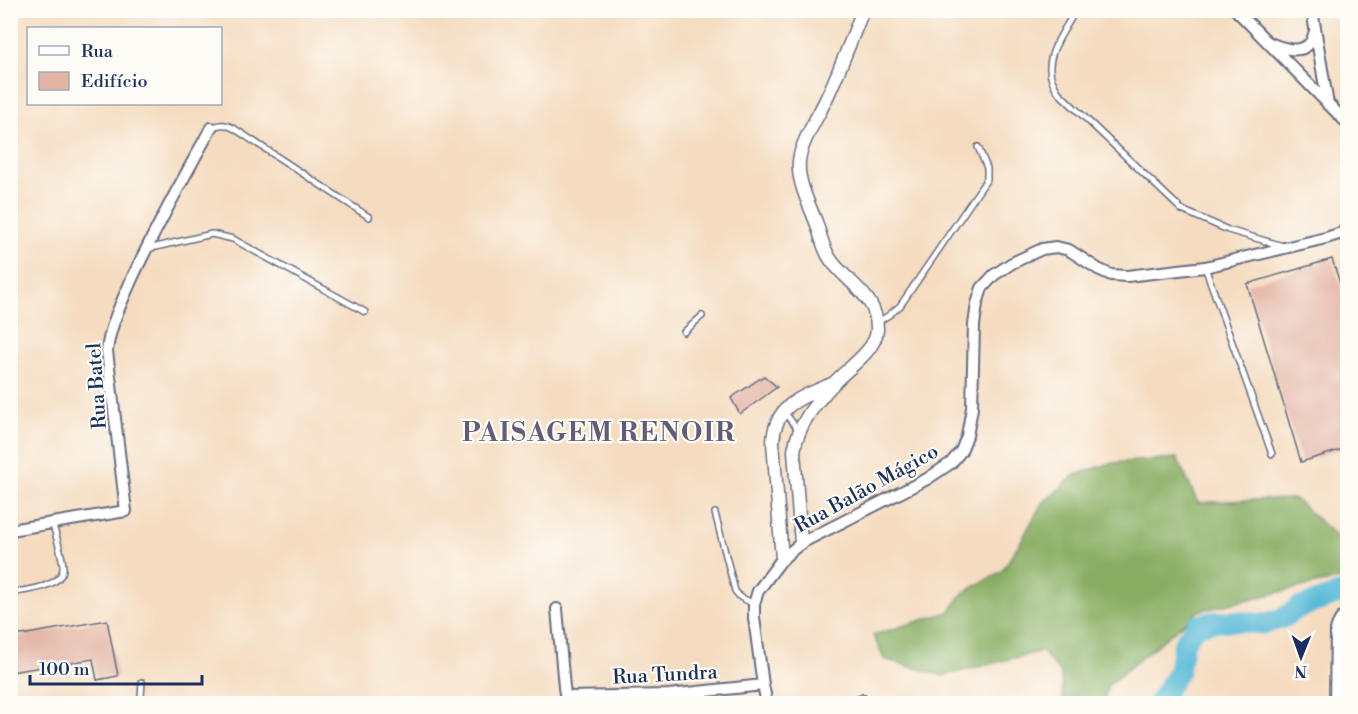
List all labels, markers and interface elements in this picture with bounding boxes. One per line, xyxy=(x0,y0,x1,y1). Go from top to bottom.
legend xyxy=(27,27,222,105)
text: Rua xyxy=(81,40,114,63)
text: Edifício xyxy=(81,70,148,93)
street label: Rua Batel xyxy=(82,342,113,430)
district label: PAISAGEM RENOIR xyxy=(462,417,736,449)
street label: Rua Balão Mágico xyxy=(790,439,943,539)
north arrow xyxy=(1271,627,1331,687)
scale bar xyxy=(30,648,202,686)
text: 100 m xyxy=(39,658,90,681)
street label: Rua Tundra xyxy=(612,660,719,691)
text: N xyxy=(1294,661,1307,681)

